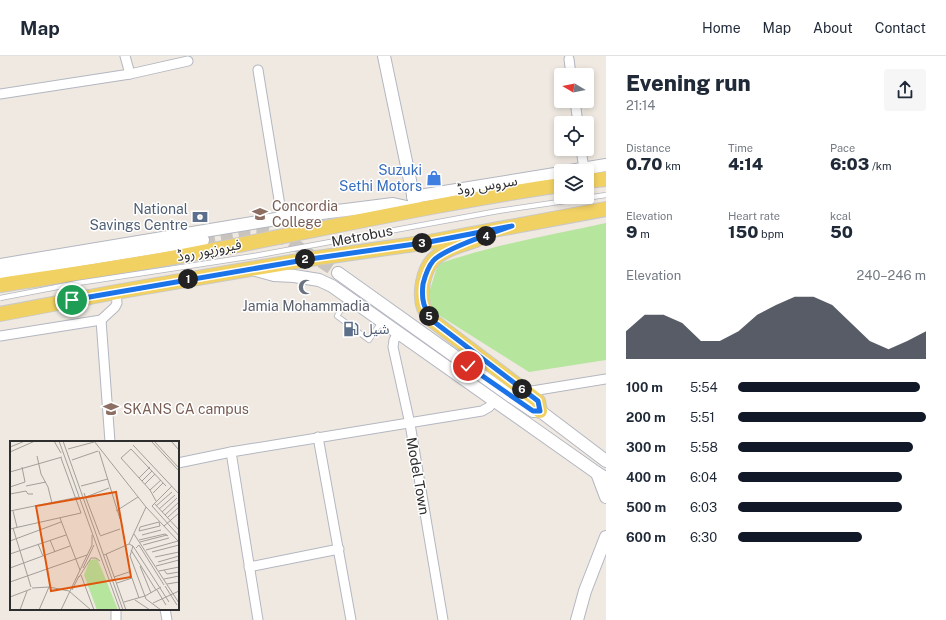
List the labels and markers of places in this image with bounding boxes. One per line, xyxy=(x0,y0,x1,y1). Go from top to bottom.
place label: Suzuki Sethi Motors xyxy=(339,162,422,194)
shop icon: Suzuki Sethi Motors xyxy=(425,169,443,187)
place label: Concordia College xyxy=(272,198,338,230)
place label: National Savings Centre xyxy=(90,201,188,233)
school or university icon: Concordia College xyxy=(251,205,269,223)
bank icon: National Savings Centre xyxy=(191,208,209,226)
pin: 4 xyxy=(476,226,496,246)
pin: 3 xyxy=(412,233,432,253)
pin: 2 xyxy=(295,249,315,269)
pin: 1 xyxy=(178,269,198,289)
mosque icon: Jamia Mohammadia xyxy=(297,278,315,296)
pin xyxy=(55,283,89,317)
place label: Jamia Mohammadia xyxy=(242,298,370,314)
pin: 5 xyxy=(419,306,439,326)
fuel station icon: شیل xyxy=(342,320,360,338)
place label: شیل xyxy=(363,321,389,338)
pin xyxy=(451,349,485,383)
pin: 6 xyxy=(512,379,532,399)
school or university icon: SKANS CA campus xyxy=(102,400,120,418)
place label: SKANS CA campus xyxy=(123,401,249,417)

